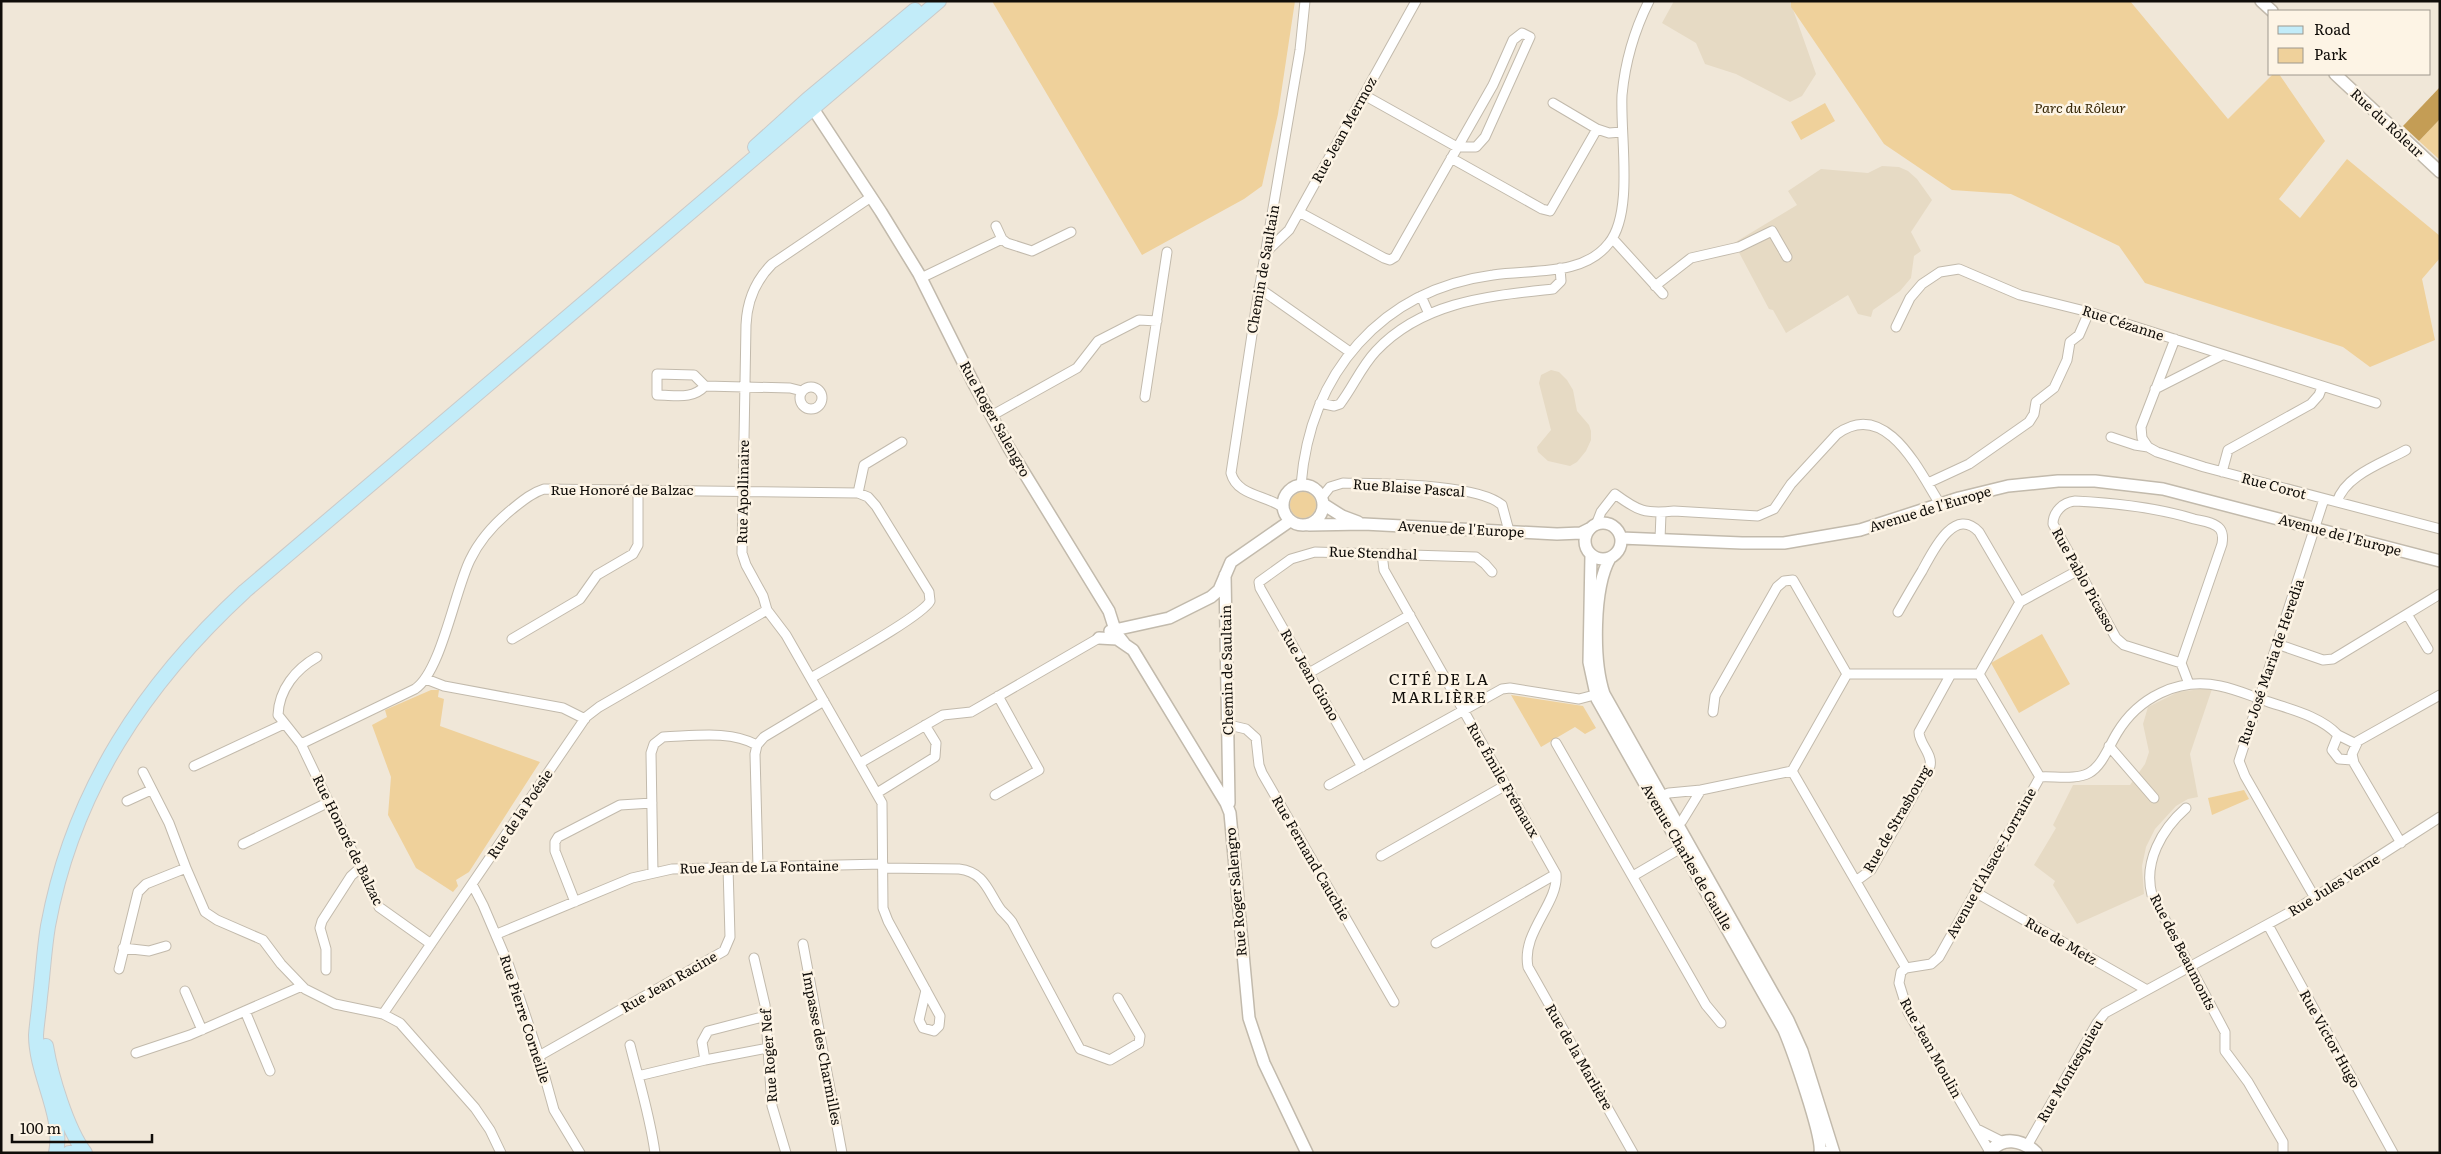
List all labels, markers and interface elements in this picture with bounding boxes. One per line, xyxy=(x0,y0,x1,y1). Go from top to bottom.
legend xyxy=(2268,10,2431,75)
text: Road xyxy=(2314,17,2350,40)
text: Park xyxy=(2314,42,2348,65)
street label: Rue Jean Mermoz xyxy=(1306,73,1381,186)
street label: Rue du Rôleur xyxy=(2347,83,2429,162)
park label: Parc du Rôleur xyxy=(2034,97,2127,117)
street label: Chemin de Saultain xyxy=(1241,203,1283,335)
street label: Rue Cézanne xyxy=(2080,299,2167,345)
street label: Rue Roger Salengro xyxy=(956,357,1036,480)
street label: Rue Apollinaire xyxy=(731,440,753,544)
street label: Rue Corot xyxy=(2240,467,2309,503)
street label: Rue Blaise Pascal xyxy=(1352,473,1466,501)
street label: Rue Honoré de Balzac xyxy=(550,479,694,499)
street label: Avenue de l'Europe xyxy=(1866,480,1993,536)
street label: Avenue de l'Europe xyxy=(2277,508,2404,560)
street label: Avenue de l'Europe xyxy=(1397,515,1525,541)
street label: Rue Pablo Picasso xyxy=(2048,524,2122,635)
street label: Rue Stendhal xyxy=(1328,540,1418,564)
street label: Rue José Maria de Heredia xyxy=(2232,575,2308,747)
street label: Chemin de Saultain xyxy=(1215,605,1237,735)
street label: Rue Jean Giono xyxy=(1276,625,1345,724)
district label: CITÉ DE LA MARLIÈRE xyxy=(1389,666,1489,708)
street label: Rue Émile Frémaux xyxy=(1463,718,1545,841)
street label: Rue de Strasbourg xyxy=(1857,761,1935,876)
street label: Rue de la Poésie xyxy=(482,765,557,862)
street label: Rue Honoré de Balzac xyxy=(309,771,389,908)
street label: Avenue Charles de Gaulle xyxy=(1637,779,1738,934)
street label: Avenue d'Alsace-Lorraine xyxy=(1940,784,2040,941)
street label: Rue Fernand Cauchie xyxy=(1268,791,1356,924)
street label: Rue Roger Salengro xyxy=(1219,827,1251,958)
street label: Rue Jules Verne xyxy=(2284,848,2383,920)
street label: Rue Jean de La Fontaine xyxy=(679,855,839,877)
street label: Rue des Beaumonts xyxy=(2146,890,2222,1013)
street label: Rue de Metz xyxy=(2022,911,2101,969)
street label: Rue Jean Racine xyxy=(617,945,720,1017)
street label: Rue Pierre Corneille xyxy=(496,952,556,1085)
street label: Impasse des Charmilles xyxy=(798,969,848,1126)
street label: Rue Victor Hugo xyxy=(2296,986,2366,1091)
street label: Rue Jean Moulin xyxy=(1896,994,1968,1101)
street label: Rue de la Marlière xyxy=(1541,1000,1618,1113)
street label: Rue Roger Nef xyxy=(755,1007,781,1104)
street label: Rue Montesquieu xyxy=(2031,1015,2107,1126)
scale bar xyxy=(12,1112,152,1144)
text: 100 m xyxy=(20,1116,61,1139)

